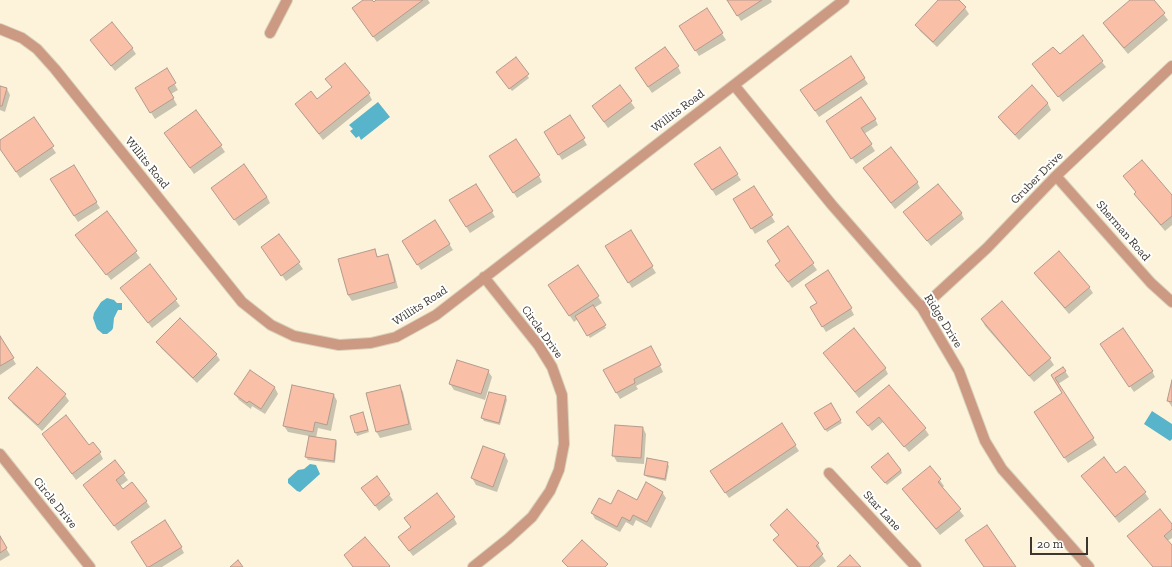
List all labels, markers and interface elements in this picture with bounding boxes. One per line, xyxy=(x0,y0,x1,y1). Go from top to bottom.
street label: Willits Road xyxy=(649,86,707,136)
street label: Willits Road xyxy=(122,134,172,192)
street label: Gruber Drive xyxy=(1008,149,1066,207)
street label: Sherman Road xyxy=(1093,198,1153,264)
street label: Willits Road xyxy=(390,283,450,329)
street label: Ridge Drive xyxy=(921,292,965,350)
street label: Circle Drive xyxy=(518,303,566,361)
street label: Circle Drive xyxy=(30,475,80,531)
street label: Star Lane xyxy=(860,488,904,534)
scale bar xyxy=(1032,529,1090,555)
text: 20 m xyxy=(1037,537,1063,551)

